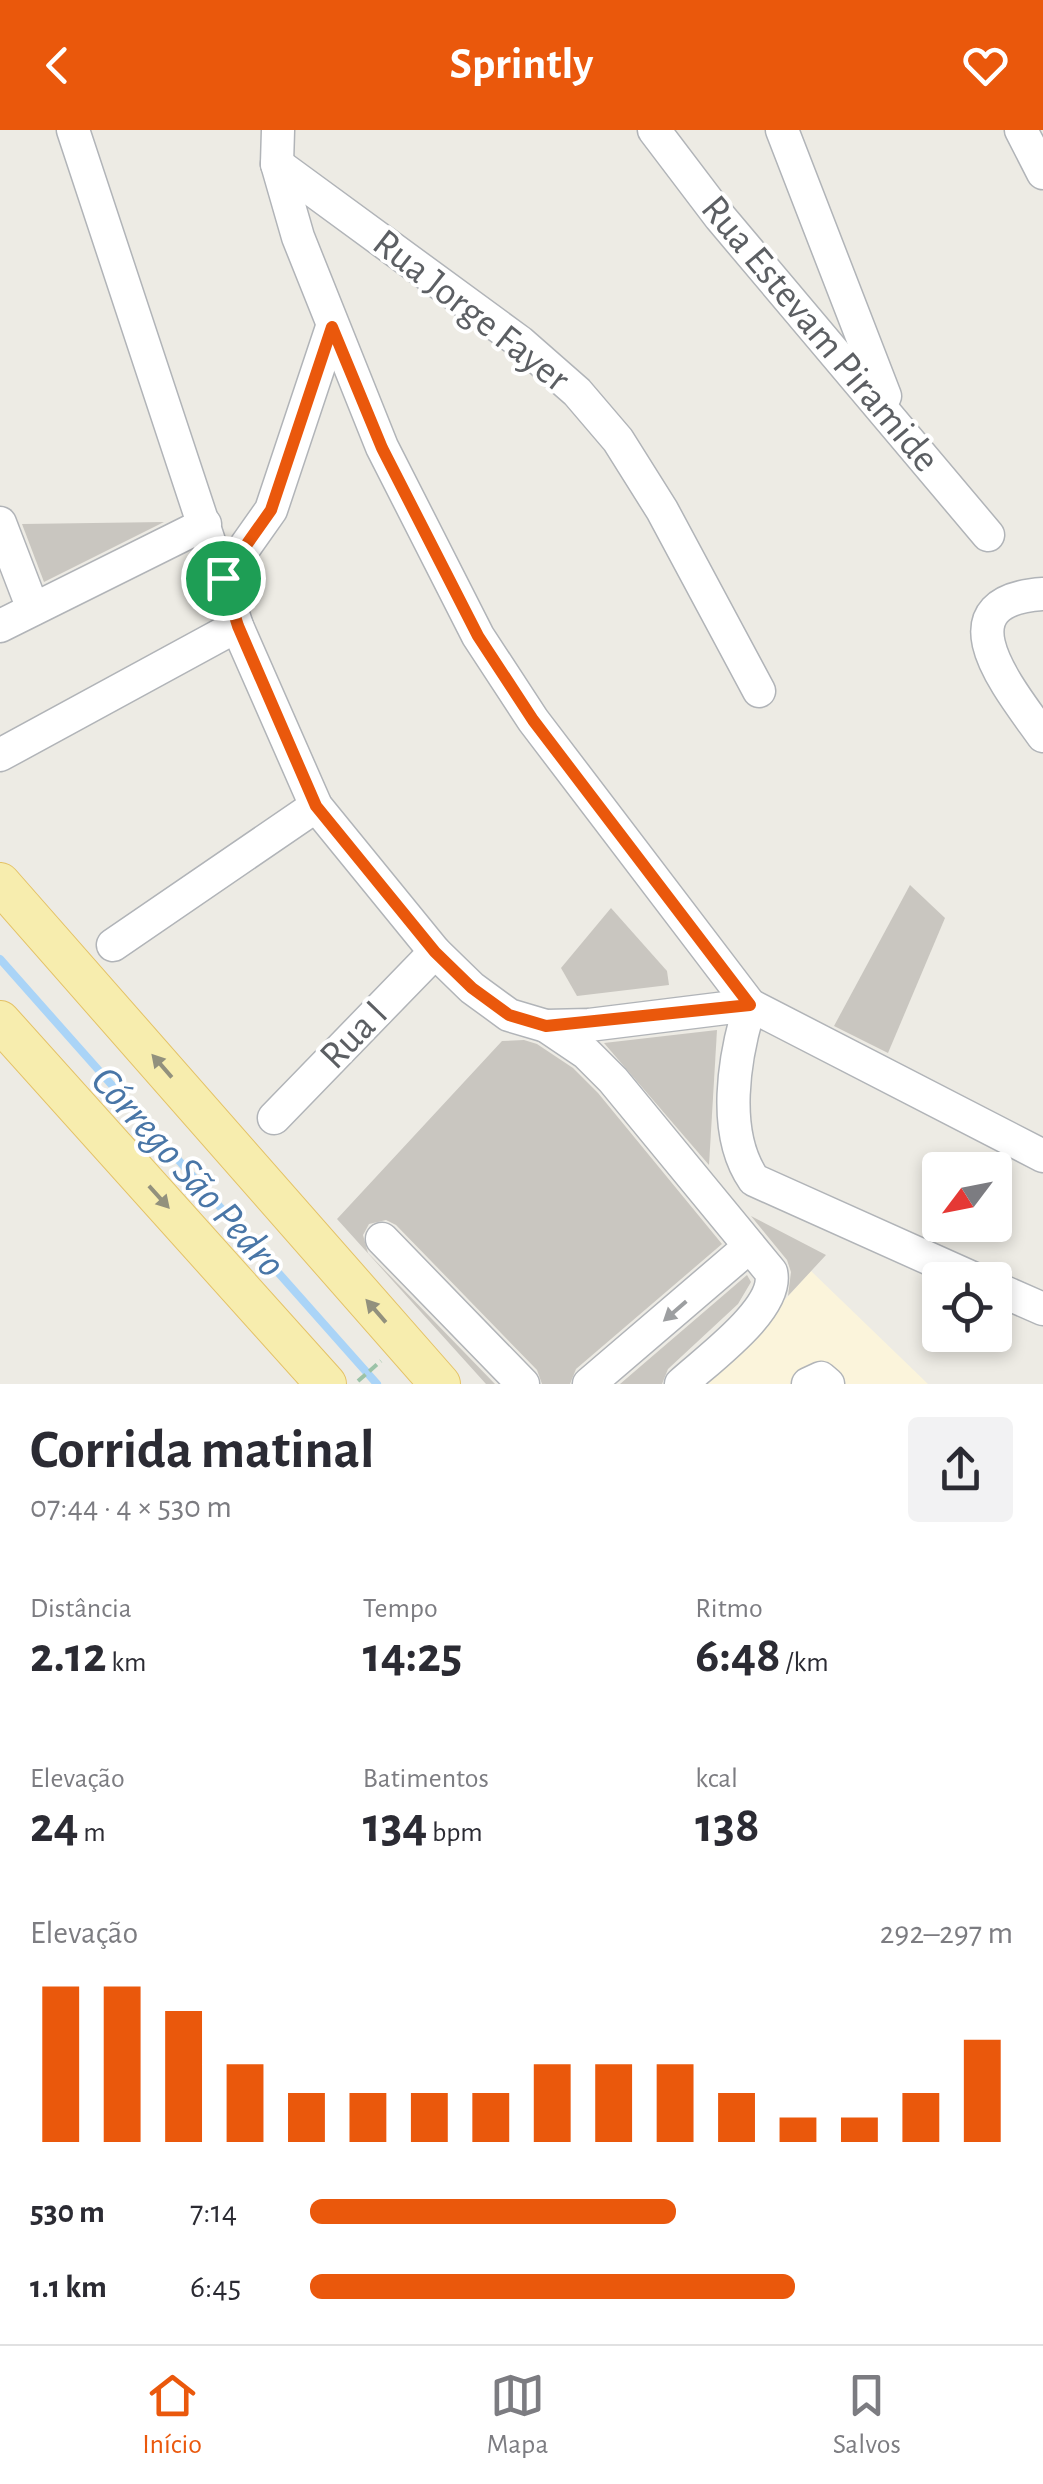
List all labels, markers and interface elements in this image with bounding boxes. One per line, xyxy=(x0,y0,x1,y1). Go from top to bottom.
icon: back xyxy=(30,38,85,93)
icon: heart xyxy=(958,38,1013,93)
text: Sprintly xyxy=(450,42,593,87)
street label: Rua Estevam Piramide xyxy=(693,188,947,480)
street label: Rua Jorge Fayer xyxy=(365,222,577,400)
pin xyxy=(181,536,266,621)
icon: arrive xyxy=(196,551,251,606)
street label: Rua I xyxy=(313,993,395,1077)
one-way arrow xyxy=(151,1054,173,1079)
water label: Córrego São Pedro xyxy=(83,1059,293,1285)
north arrow xyxy=(922,1152,1012,1242)
map controls xyxy=(922,1152,1012,1352)
one-way arrow xyxy=(148,1184,170,1209)
button: locate xyxy=(922,1262,1012,1352)
one-way arrow xyxy=(365,1299,387,1324)
one-way arrow xyxy=(662,1299,687,1321)
button: share xyxy=(908,1417,1013,1522)
text: Corrida matinal xyxy=(30,1423,375,1478)
text: 07:44 · 4 × 530 m xyxy=(30,1491,232,1523)
text: Distância xyxy=(30,1595,132,1623)
text: Tempo xyxy=(363,1595,438,1623)
text: Ritmo xyxy=(695,1595,763,1623)
text: 2.12 xyxy=(30,1631,107,1681)
text: 14:25 xyxy=(363,1631,462,1681)
text: 6:48 xyxy=(695,1631,781,1681)
text: km xyxy=(107,1649,146,1677)
text: /km xyxy=(781,1649,829,1677)
text: Elevação xyxy=(30,1765,125,1793)
text: Batimentos xyxy=(363,1765,489,1793)
text: kcal xyxy=(695,1765,738,1793)
text: 24 xyxy=(30,1801,79,1851)
text: 134 xyxy=(363,1801,427,1851)
text: 138 xyxy=(695,1801,760,1851)
text: m xyxy=(79,1819,106,1847)
text: bpm xyxy=(427,1819,483,1847)
text: Elevação xyxy=(30,1917,138,1949)
text: 292–297 m xyxy=(880,1917,1013,1949)
text: 530 m xyxy=(30,2196,105,2228)
text: 7:14 xyxy=(190,2196,237,2228)
text: 1.1 km xyxy=(30,2271,107,2303)
text: 6:45 xyxy=(190,2271,241,2303)
tab: Início xyxy=(142,2368,202,2462)
tab: Mapa xyxy=(486,2368,548,2462)
tab: Salvos xyxy=(833,2368,901,2462)

